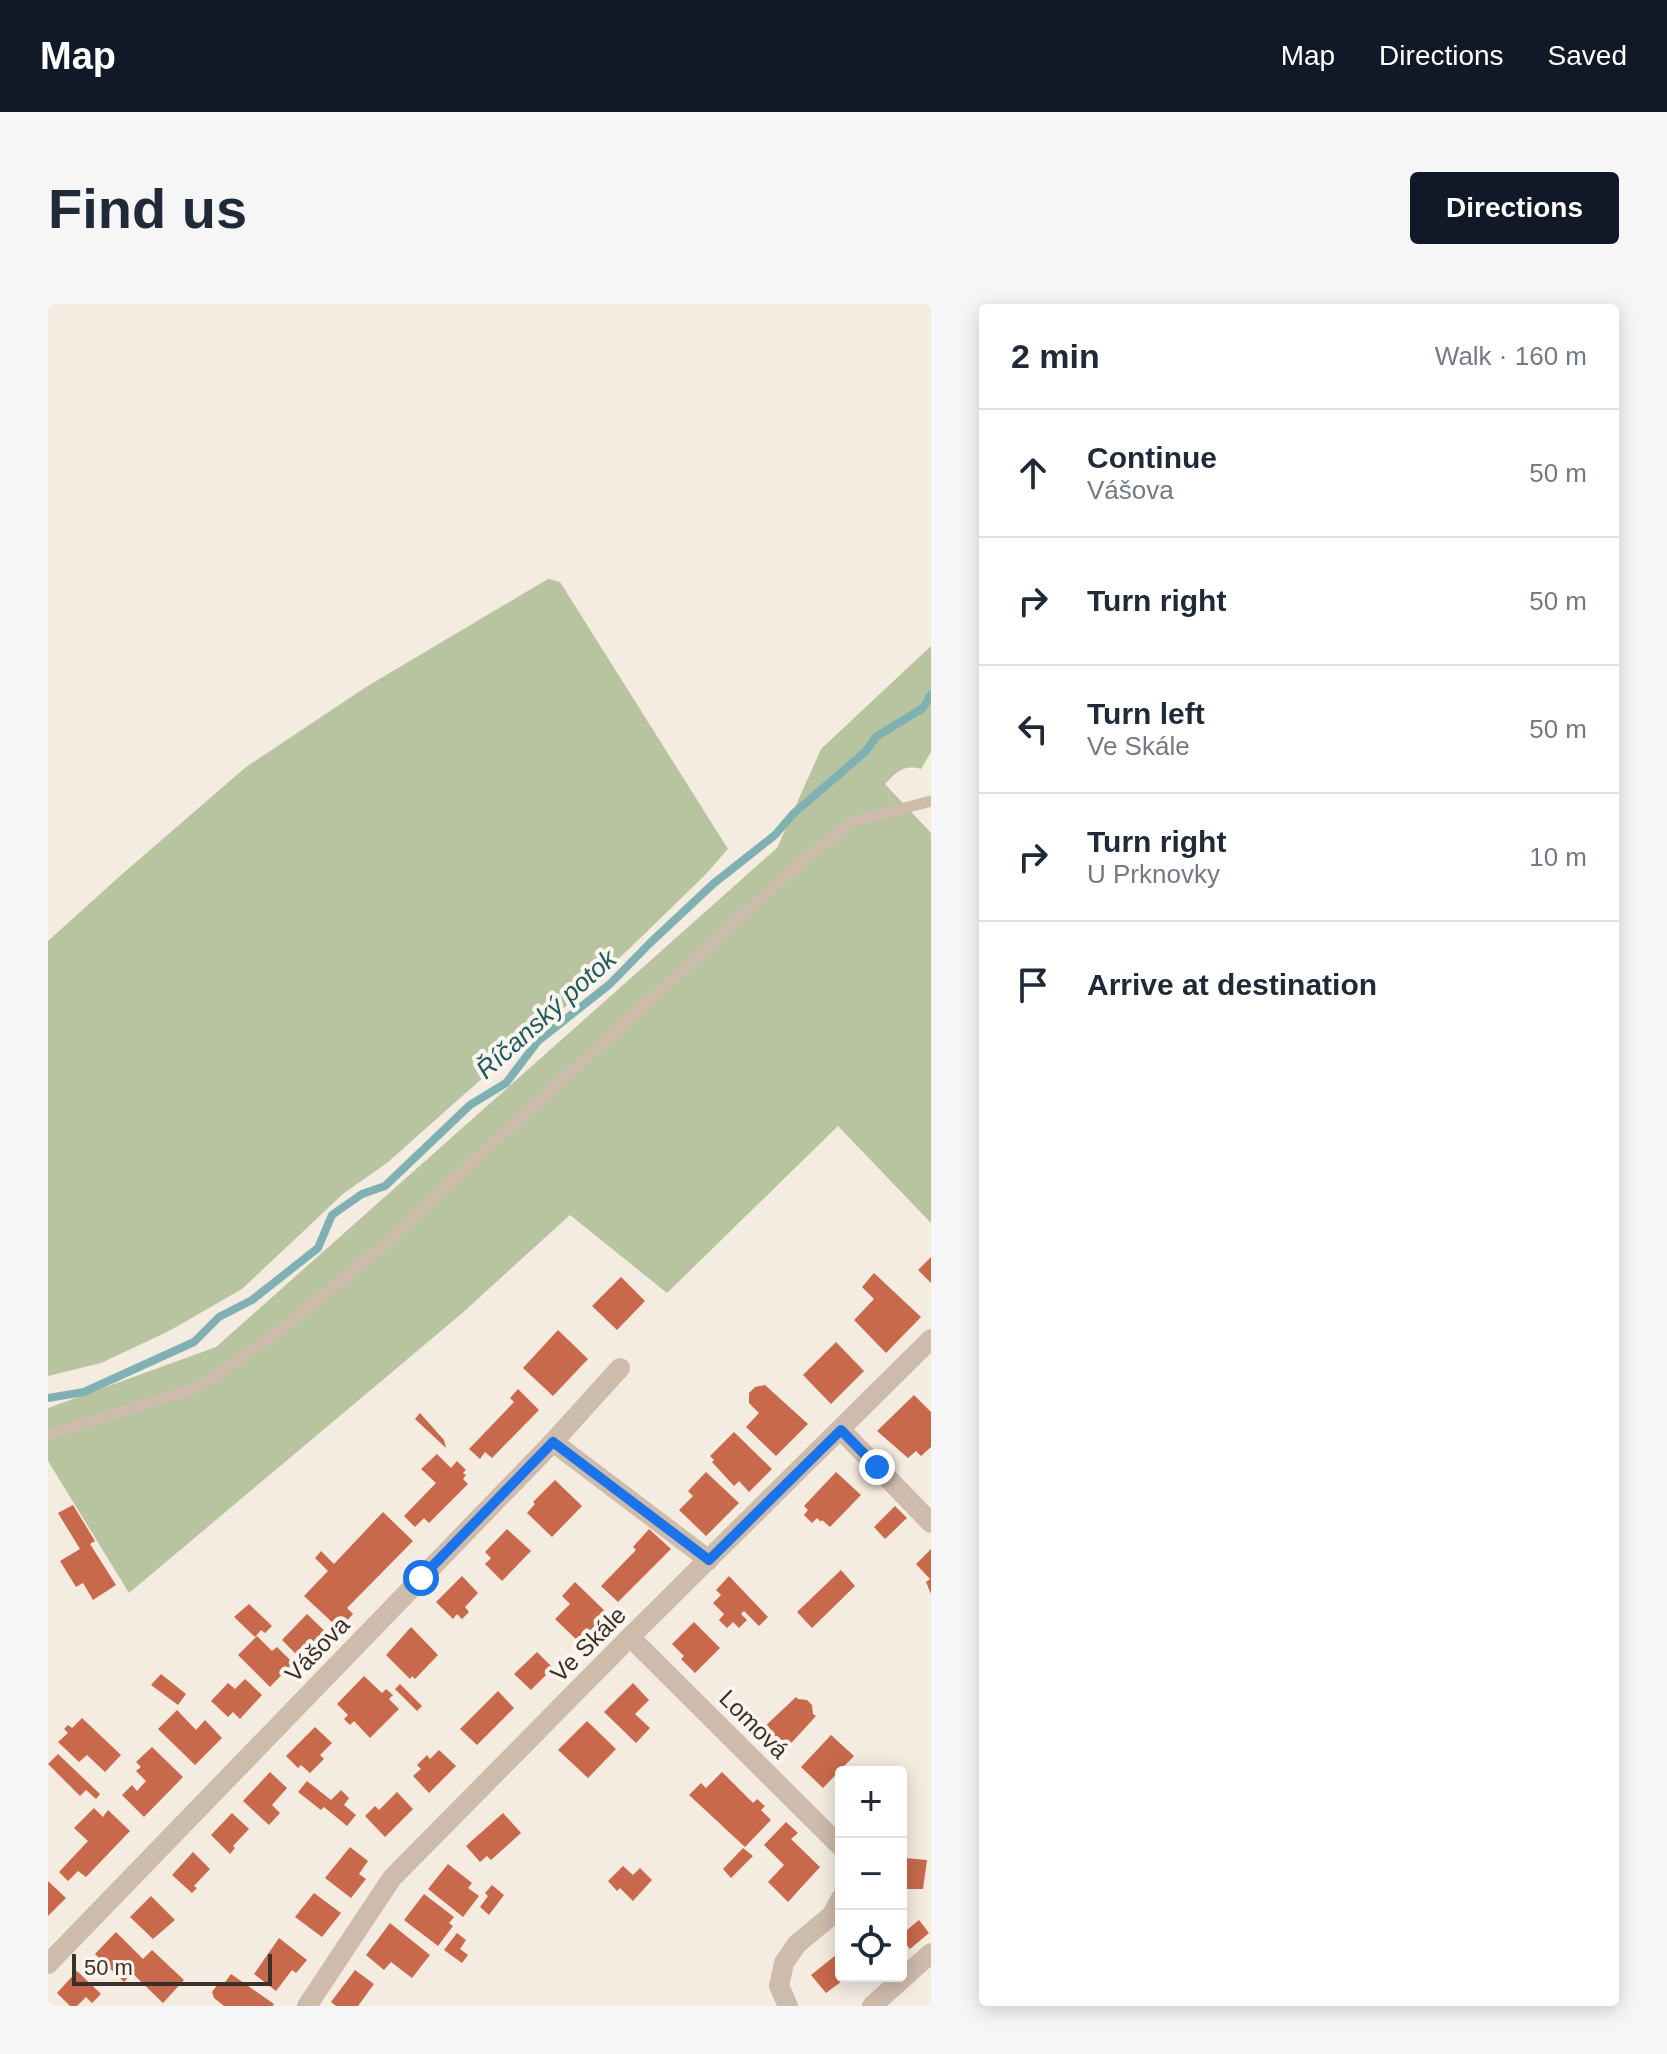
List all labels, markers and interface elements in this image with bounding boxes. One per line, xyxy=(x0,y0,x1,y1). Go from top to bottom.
text: Map xyxy=(40,35,116,77)
text: Map xyxy=(1281,40,1335,71)
text: Directions xyxy=(1379,40,1504,71)
text: Saved xyxy=(1548,40,1627,71)
button: Directions xyxy=(1410,172,1619,244)
text: Find us xyxy=(48,177,247,240)
text: 2 min xyxy=(1011,337,1100,375)
text: Walk · 160 m xyxy=(1435,341,1587,371)
text: Continue xyxy=(1087,441,1217,474)
icon: ahead xyxy=(1011,451,1055,495)
text: 50 m xyxy=(1529,458,1587,488)
text: Vášova xyxy=(1087,475,1174,505)
icon: right xyxy=(1011,579,1055,623)
text: Turn right xyxy=(1087,584,1226,617)
text: 50 m xyxy=(1529,586,1587,616)
text: Turn left xyxy=(1087,697,1205,730)
icon: left xyxy=(1011,707,1055,751)
text: 50 m xyxy=(1529,714,1587,744)
text: Ve Skále xyxy=(1087,731,1190,761)
text: Turn right xyxy=(1087,825,1226,858)
icon: right xyxy=(1011,835,1055,879)
text: 10 m xyxy=(1529,842,1587,872)
text: U Prknovky xyxy=(1087,859,1220,889)
water label: Říčanský potok xyxy=(470,942,624,1085)
icon: arrive xyxy=(1011,963,1055,1007)
text: Arrive at destination xyxy=(1087,968,1377,1001)
route end xyxy=(859,1449,895,1485)
route start xyxy=(403,1560,439,1596)
street label: Ve Skále xyxy=(545,1601,631,1687)
street label: Vášova xyxy=(279,1610,355,1687)
street label: Lomová xyxy=(714,1684,794,1764)
map controls xyxy=(835,1766,907,1982)
button: + xyxy=(835,1766,907,1838)
button: − xyxy=(835,1838,907,1910)
button: locate xyxy=(835,1910,907,1982)
scale bar xyxy=(72,1950,272,1986)
text: 50 m xyxy=(84,1955,133,1980)

